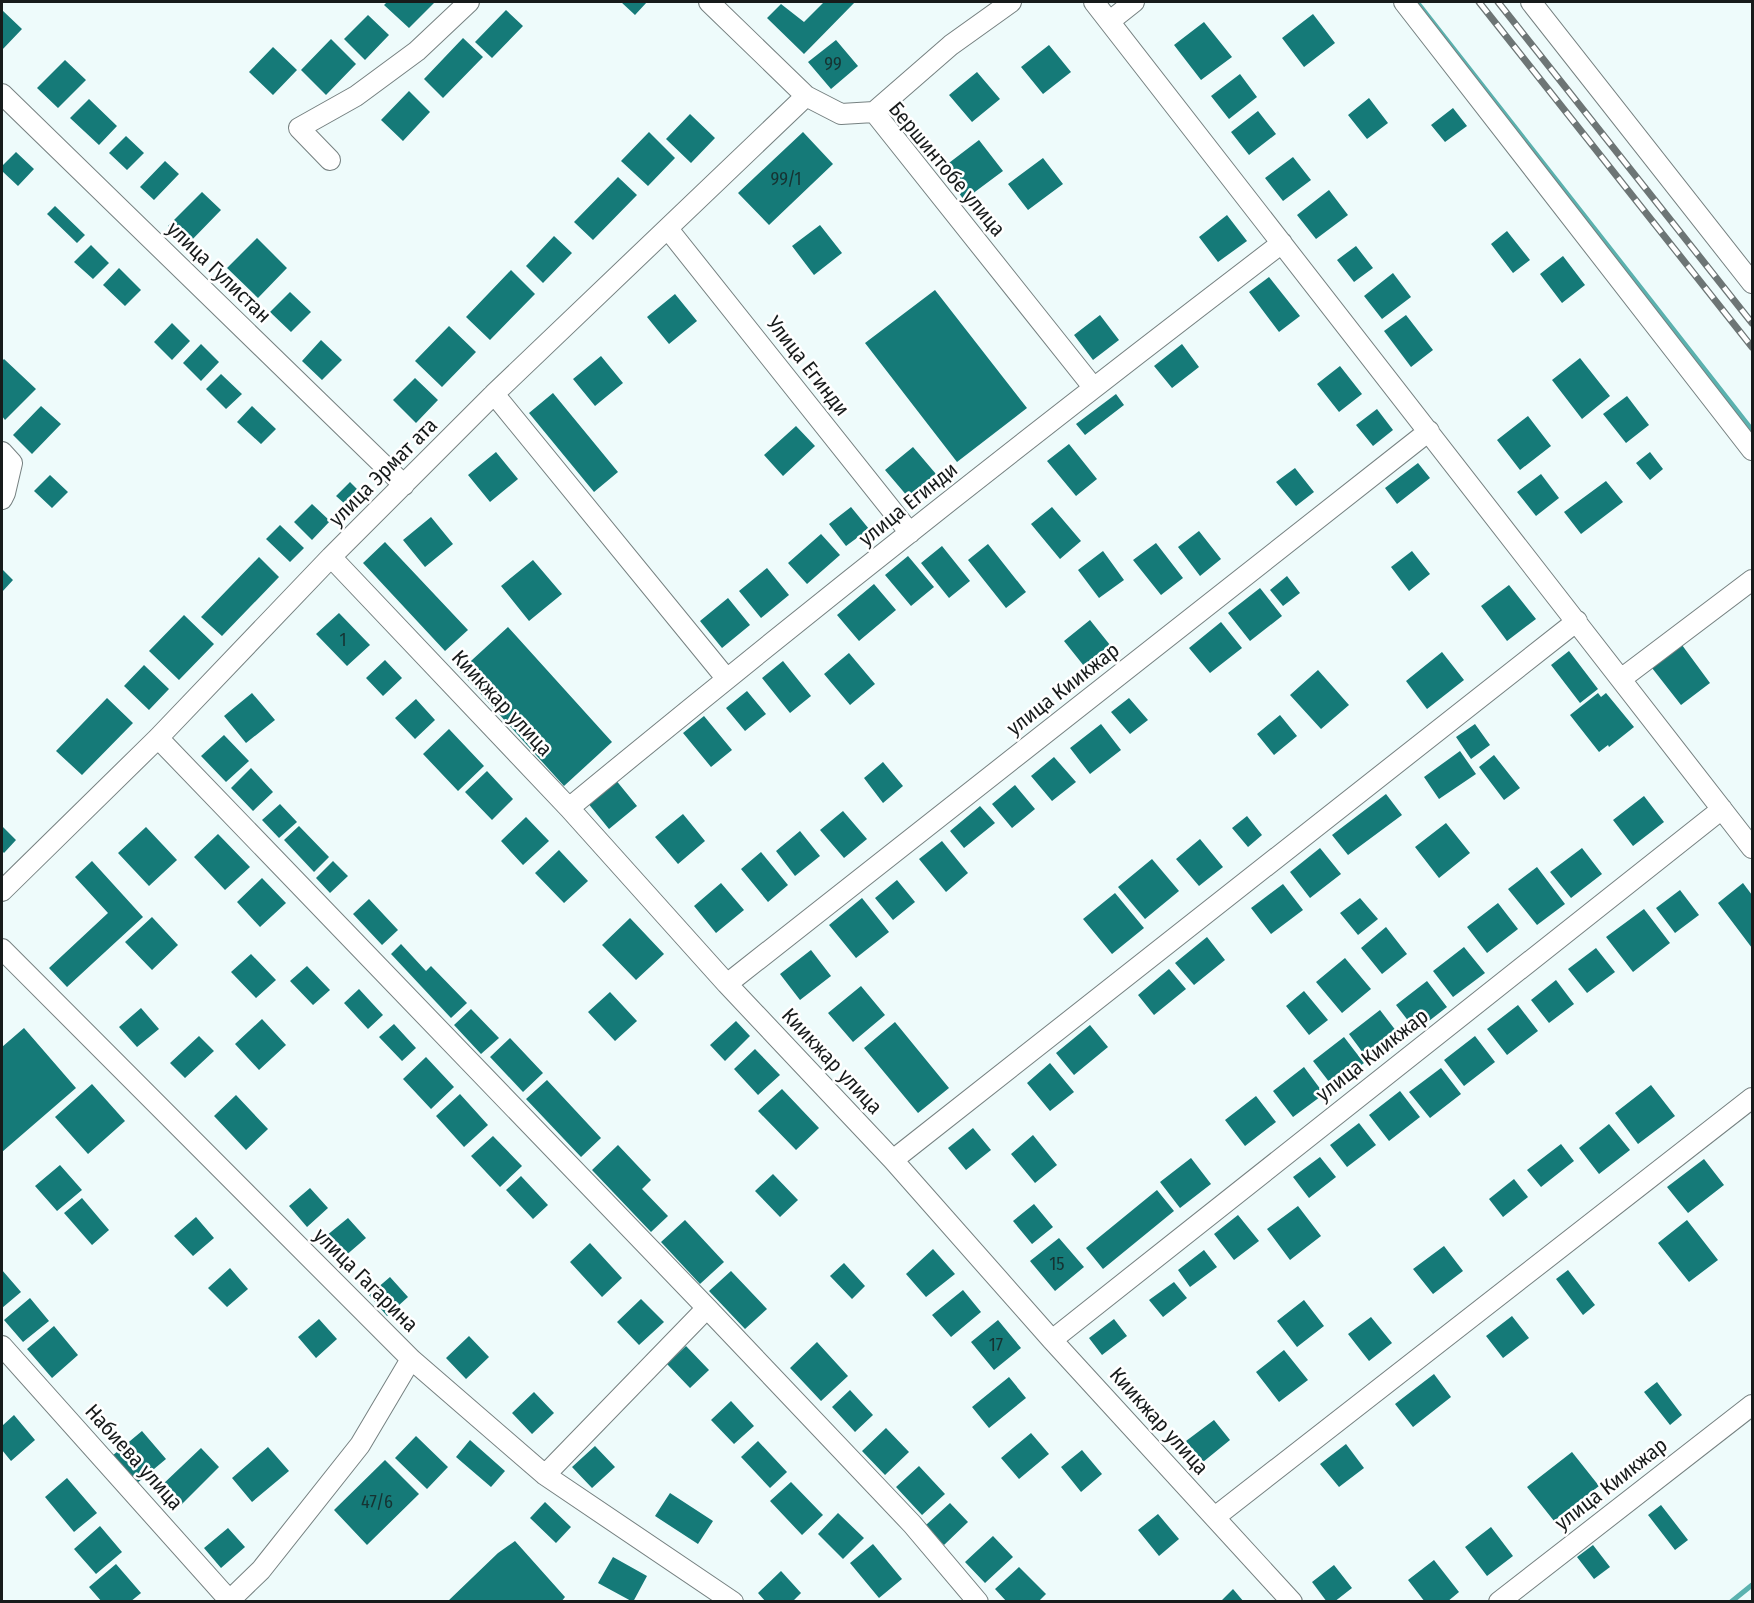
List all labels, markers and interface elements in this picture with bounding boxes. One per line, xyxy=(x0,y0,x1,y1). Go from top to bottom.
house number: 99 xyxy=(824,53,842,75)
street label: Бершинтобе улица xyxy=(883,96,1011,242)
house number: 99/1 xyxy=(770,168,802,190)
street label: улица Гулистан xyxy=(161,216,277,328)
street label: Улица Егинди xyxy=(760,310,855,421)
street label: улица Эрмат ата xyxy=(323,412,443,532)
street label: улица Егинди xyxy=(853,456,963,552)
house number: 1 xyxy=(339,629,347,651)
street label: улица Киикжар xyxy=(1002,637,1124,741)
street label: Киикжар улица xyxy=(446,644,558,762)
street label: Киикжар улица xyxy=(776,1002,888,1120)
street label: улица Киикжар xyxy=(1311,1003,1433,1107)
street label: улица Гагарина xyxy=(308,1222,424,1338)
house number: 15 xyxy=(1049,1253,1065,1275)
house number: 17 xyxy=(989,1334,1003,1356)
street label: Киикжар улица xyxy=(1104,1362,1214,1480)
street label: Набиева улица xyxy=(80,1399,188,1515)
street label: улица Киикжар xyxy=(1550,1432,1672,1536)
house number: 47/6 xyxy=(361,1491,393,1513)

